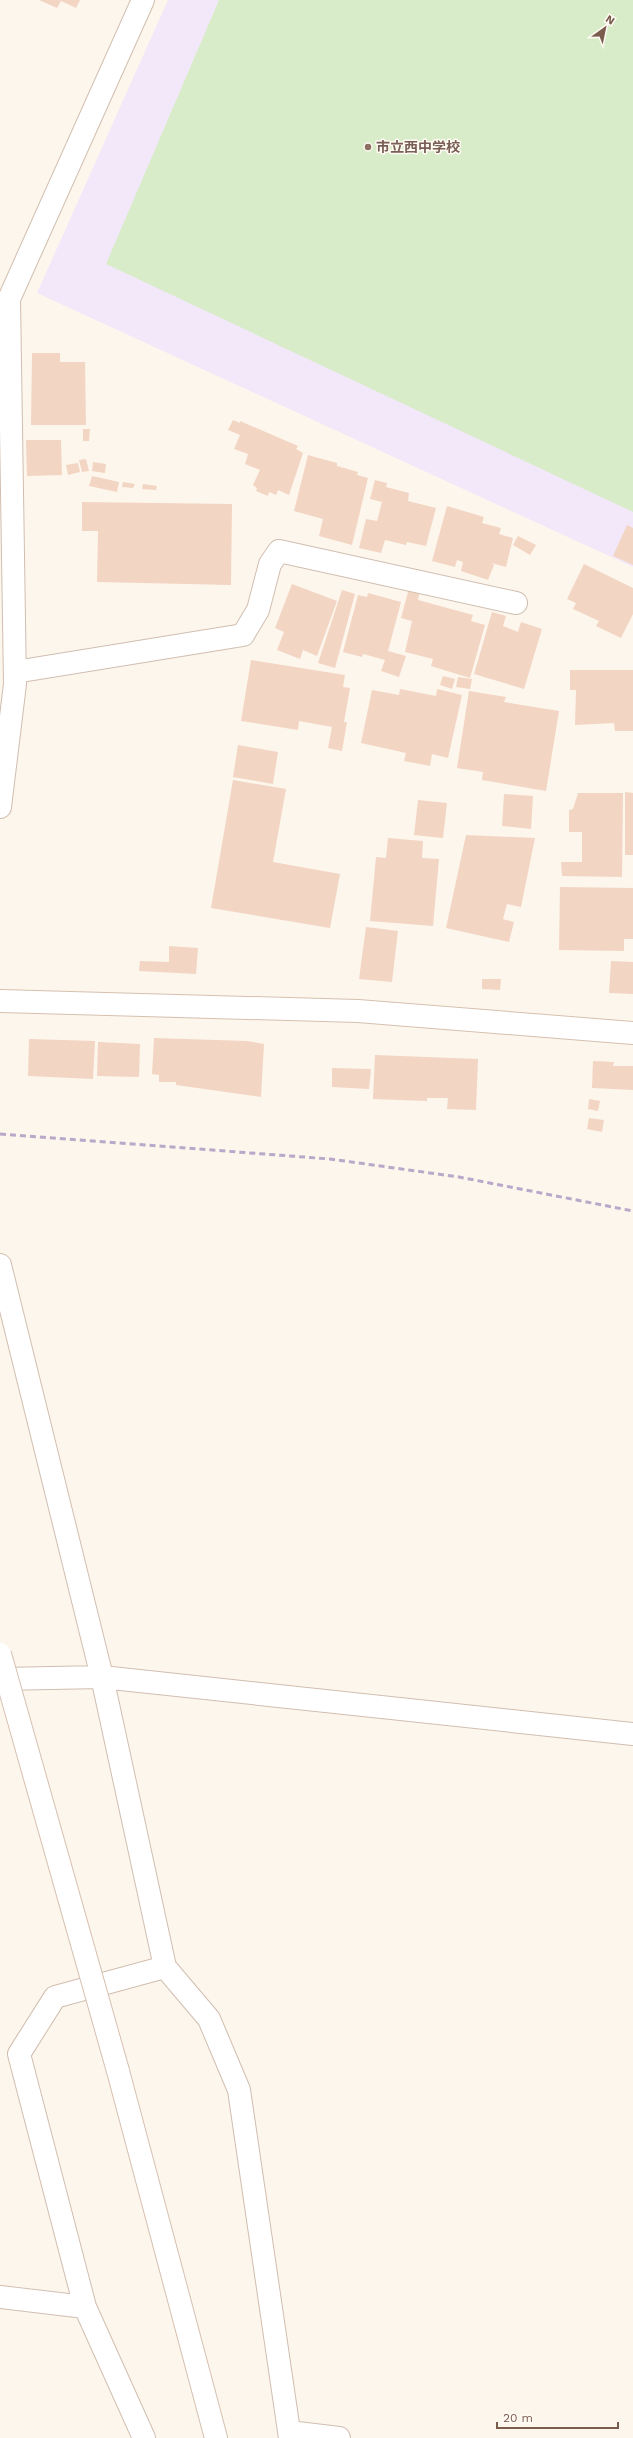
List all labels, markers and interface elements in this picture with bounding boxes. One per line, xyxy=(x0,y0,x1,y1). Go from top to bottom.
north arrow xyxy=(585,8,625,48)
text: N xyxy=(603,12,617,28)
place label: 市立西中学校 xyxy=(376,139,460,155)
marker: 市立西中学校 xyxy=(363,142,373,152)
scale bar xyxy=(497,2404,618,2430)
text: 20 m xyxy=(503,2411,533,2425)

